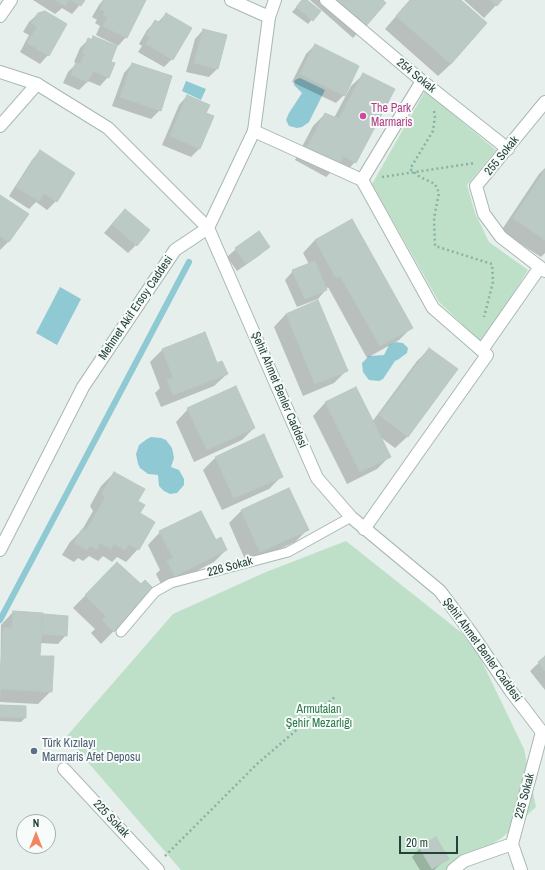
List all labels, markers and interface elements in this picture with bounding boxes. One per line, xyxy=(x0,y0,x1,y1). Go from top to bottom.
street label: 254 Sokak xyxy=(393,56,439,96)
place label: The Park Marmaris xyxy=(371,102,413,130)
marker: The Park Marmaris xyxy=(358,111,368,121)
street label: 255 Sokak xyxy=(482,133,522,179)
street label: Mehmet Akif Ersoy Caddesi xyxy=(96,253,176,363)
street label: Şehit Ahmet Benler Caddesi xyxy=(248,330,310,450)
street label: 226 Sokak xyxy=(206,554,254,580)
street label: Şehit Ahmet Benler Caddesi xyxy=(440,595,524,705)
park label: Armutalan Şehir Mezarlığı xyxy=(286,703,352,731)
place label: Türk Kızılayı Marmaris Afet Deposu xyxy=(42,737,140,765)
marker: Türk Kızılayı Marmaris Afet Deposu xyxy=(29,746,39,756)
street label: 225 Sokak xyxy=(512,772,538,820)
street label: 225 Sokak xyxy=(90,797,132,841)
north arrow xyxy=(16,814,56,854)
text: N xyxy=(33,816,39,830)
scale bar xyxy=(401,828,460,854)
text: 20 m xyxy=(406,835,428,851)

